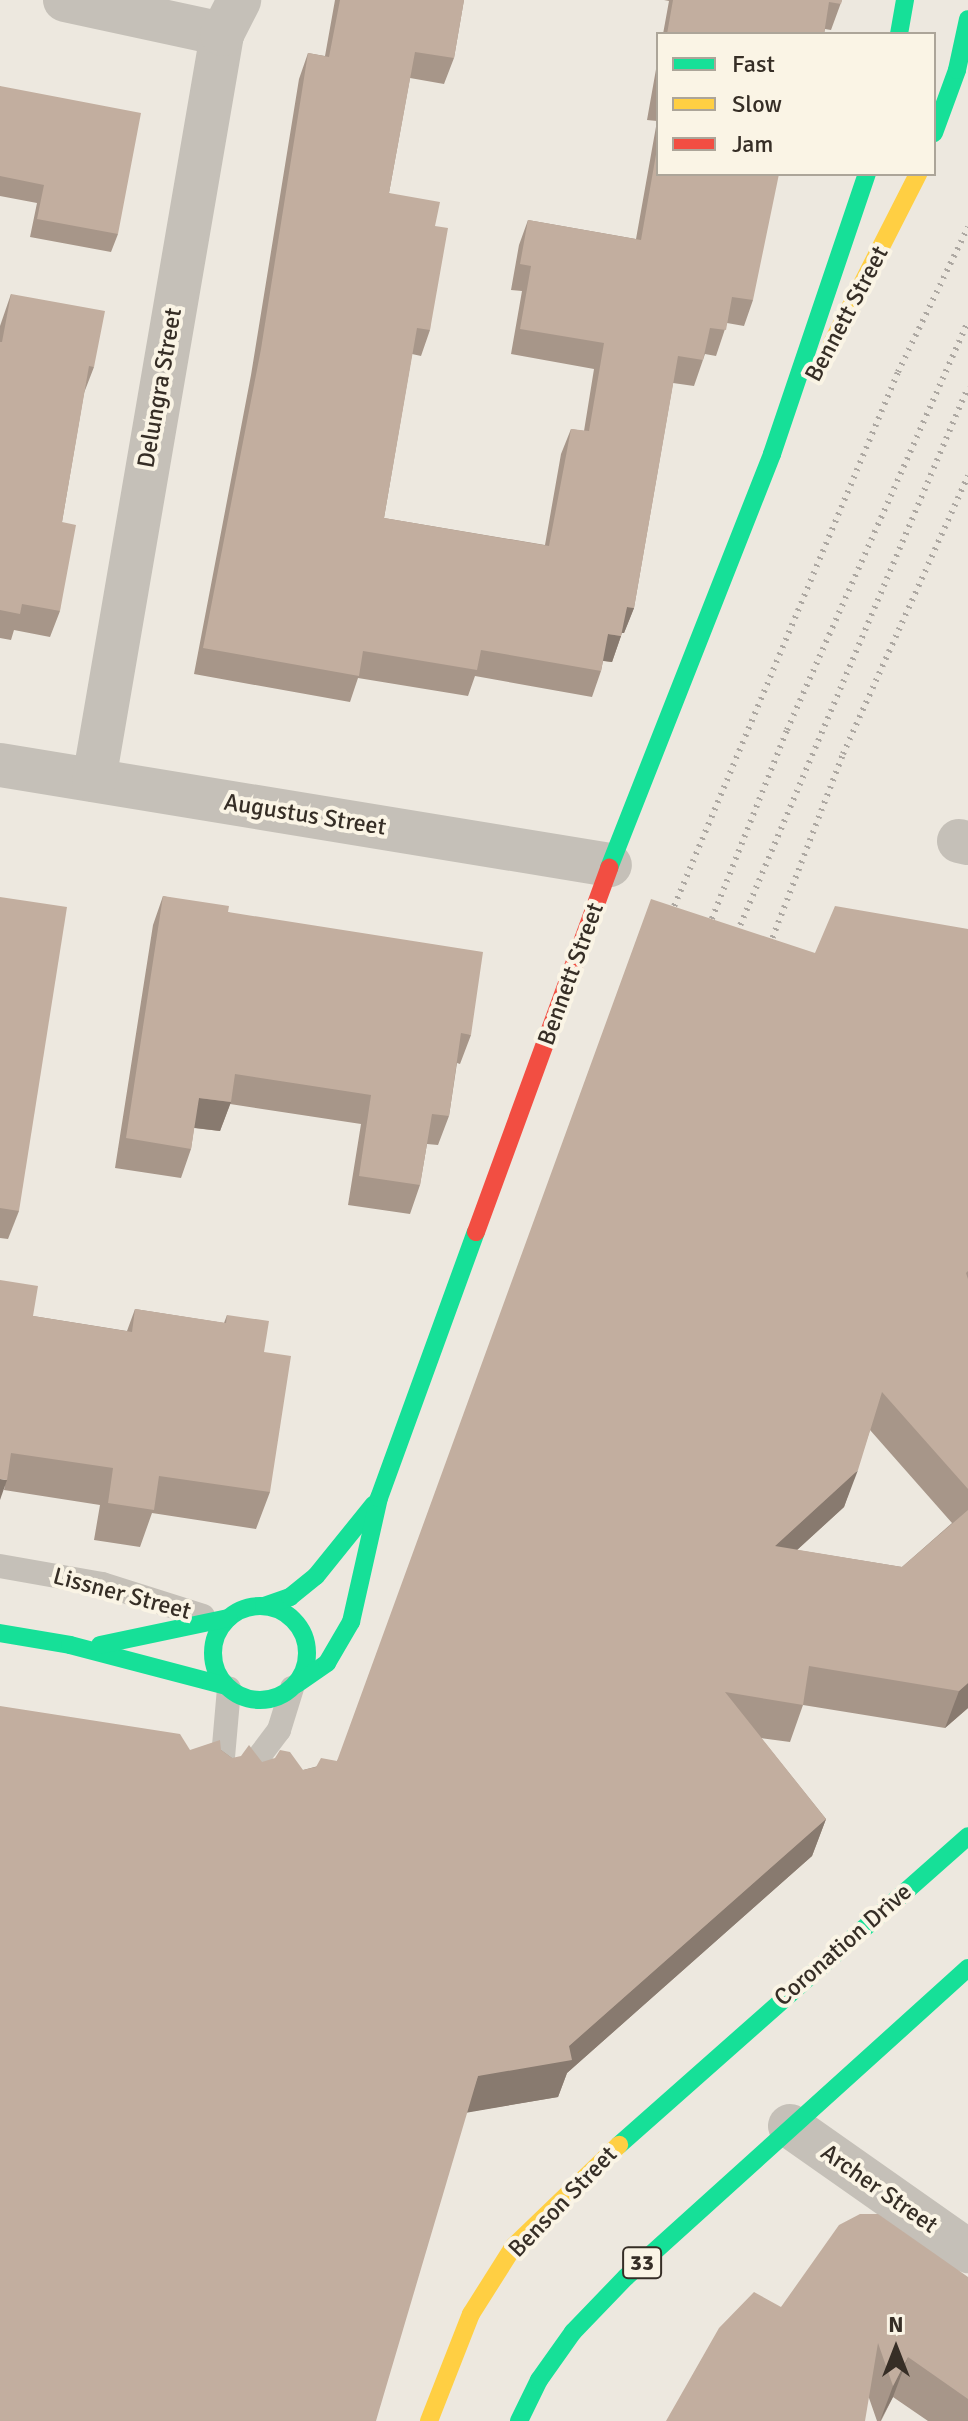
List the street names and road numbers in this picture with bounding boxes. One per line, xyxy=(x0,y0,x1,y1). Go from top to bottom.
street label: Bennett Street xyxy=(799,241,895,387)
street label: Delungra Street xyxy=(132,306,188,470)
street label: Augustus Street xyxy=(222,788,388,842)
street label: Bennett Street xyxy=(532,899,610,1049)
street label: Lissner Street xyxy=(50,1562,194,1626)
street label: Coronation Drive xyxy=(769,1878,917,2012)
street label: Archer Street xyxy=(815,2138,943,2240)
street label: Benson Street xyxy=(503,2140,623,2264)
road number: 33 xyxy=(622,2245,662,2281)

